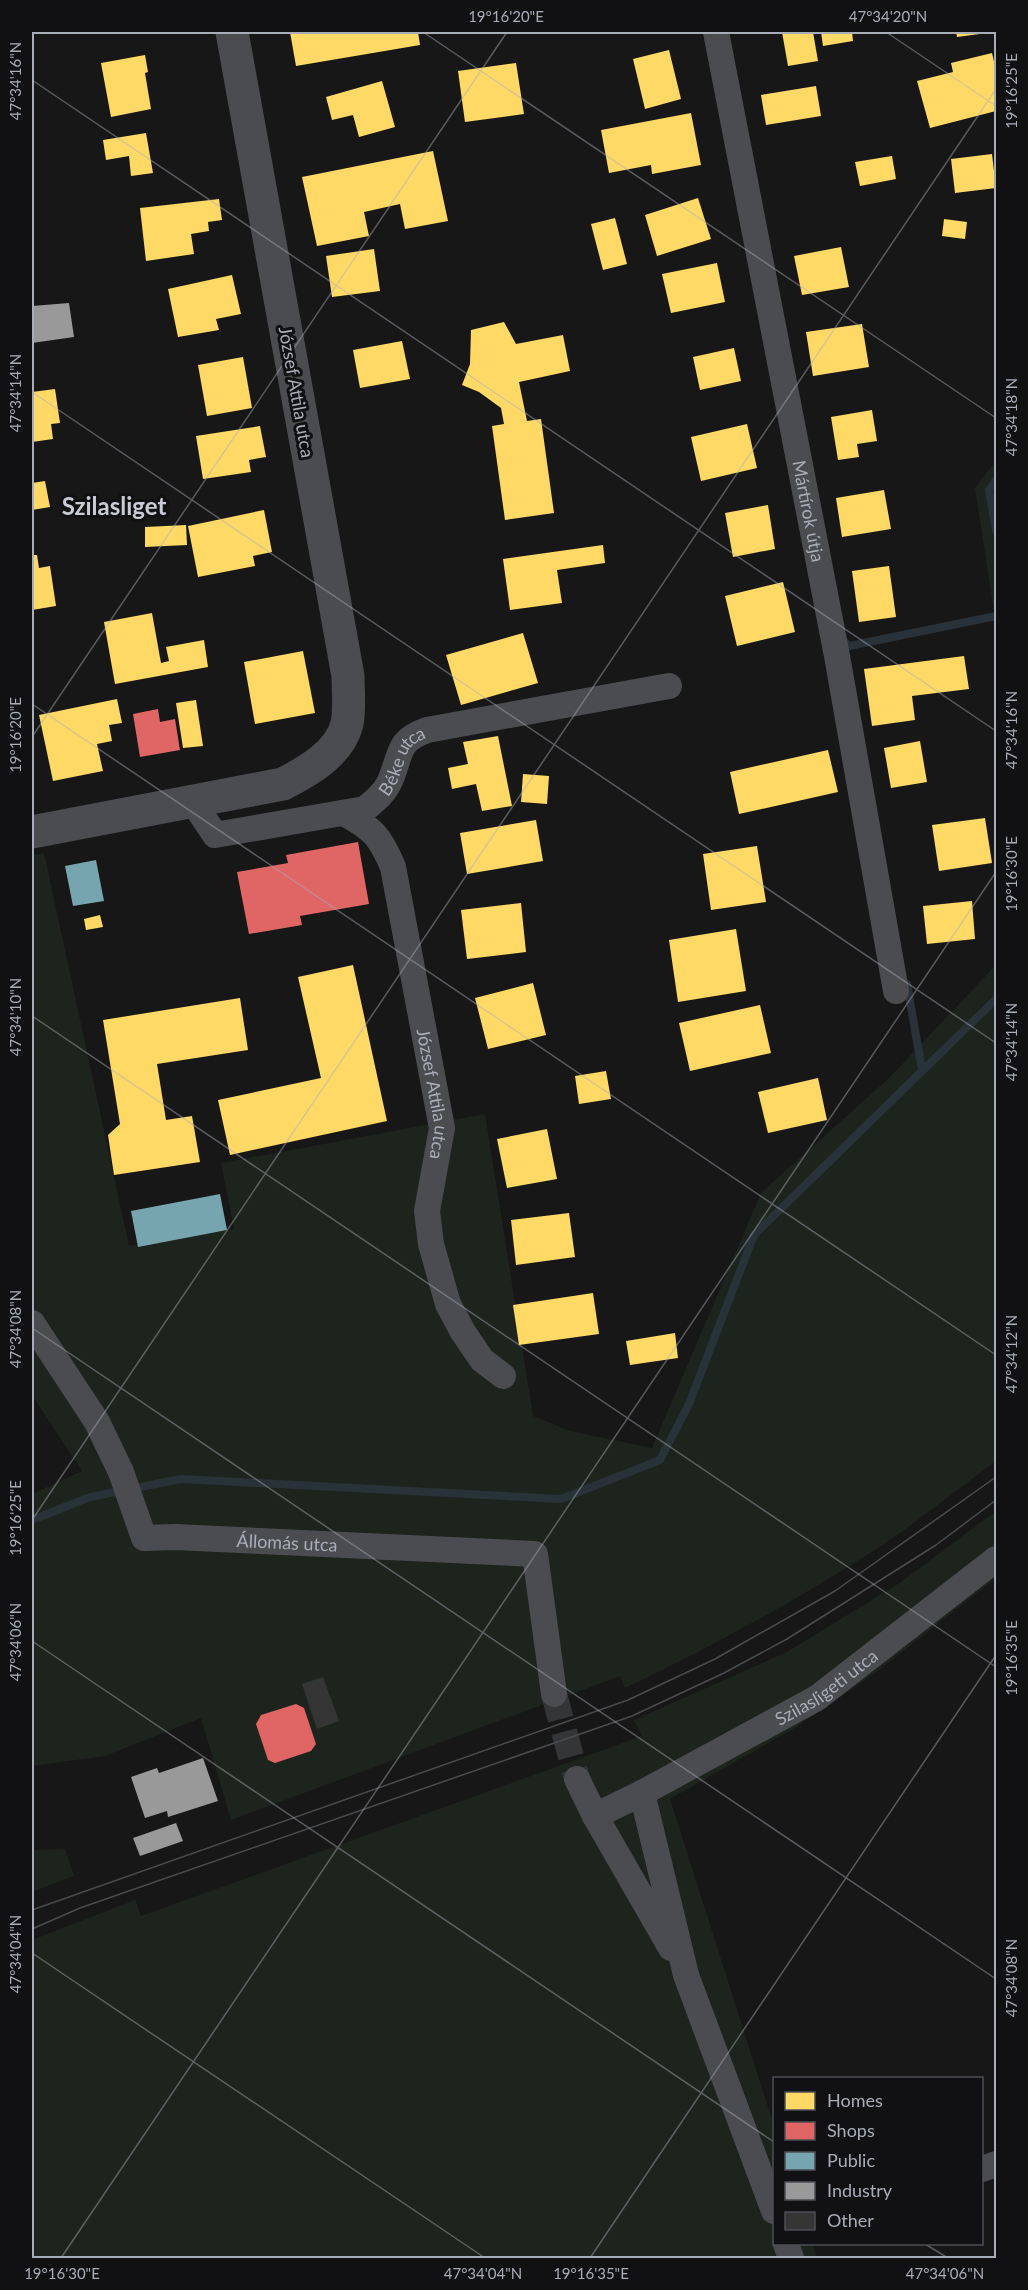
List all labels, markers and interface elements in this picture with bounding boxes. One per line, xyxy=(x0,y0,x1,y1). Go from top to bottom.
text: 19°16'20"E xyxy=(468,7,544,25)
text: 47°34'20"N xyxy=(849,7,927,25)
text: 47°34'16"N xyxy=(6,42,24,120)
text: 19°16'25"E xyxy=(1002,53,1020,129)
street label: József Attila utca xyxy=(275,325,319,459)
text: 47°34'14"N xyxy=(6,354,24,432)
text: 47°34'18"N xyxy=(1002,378,1020,456)
street label: Mártírok útja xyxy=(788,458,830,564)
district label: Szilasliget xyxy=(62,491,166,520)
text: 47°34'16"N xyxy=(1002,691,1020,769)
text: 19°16'20"E xyxy=(6,697,24,773)
street label: Béke utca xyxy=(373,721,428,800)
text: 19°16'30"E xyxy=(1002,836,1020,912)
text: 47°34'10"N xyxy=(6,978,24,1056)
text: 47°34'14"N xyxy=(1002,1003,1020,1081)
street label: József Attila utca xyxy=(413,1027,453,1161)
text: 47°34'08"N xyxy=(6,1290,24,1368)
text: 47°34'12"N xyxy=(1002,1315,1020,1393)
text: 19°16'25"E xyxy=(6,1480,24,1556)
street label: Állomás utca xyxy=(236,1529,338,1556)
text: 47°34'06"N xyxy=(6,1603,24,1681)
text: 19°16'35"E xyxy=(1002,1620,1020,1696)
street label: Szilasligeti utca xyxy=(771,1644,882,1730)
text: 47°34'04"N xyxy=(6,1915,24,1993)
text: 47°34'08"N xyxy=(1002,1939,1020,2017)
legend xyxy=(773,2077,983,2245)
text: Homes xyxy=(827,2089,883,2111)
text: Shops xyxy=(827,2119,875,2141)
text: Public xyxy=(827,2149,875,2171)
text: Industry xyxy=(827,2179,893,2201)
text: Other xyxy=(827,2209,874,2231)
text: 19°16'30"E xyxy=(24,2264,100,2282)
text: 47°34'04"N xyxy=(444,2264,522,2282)
text: 19°16'35"E xyxy=(553,2264,629,2282)
text: 47°34'06"N xyxy=(906,2264,984,2282)

